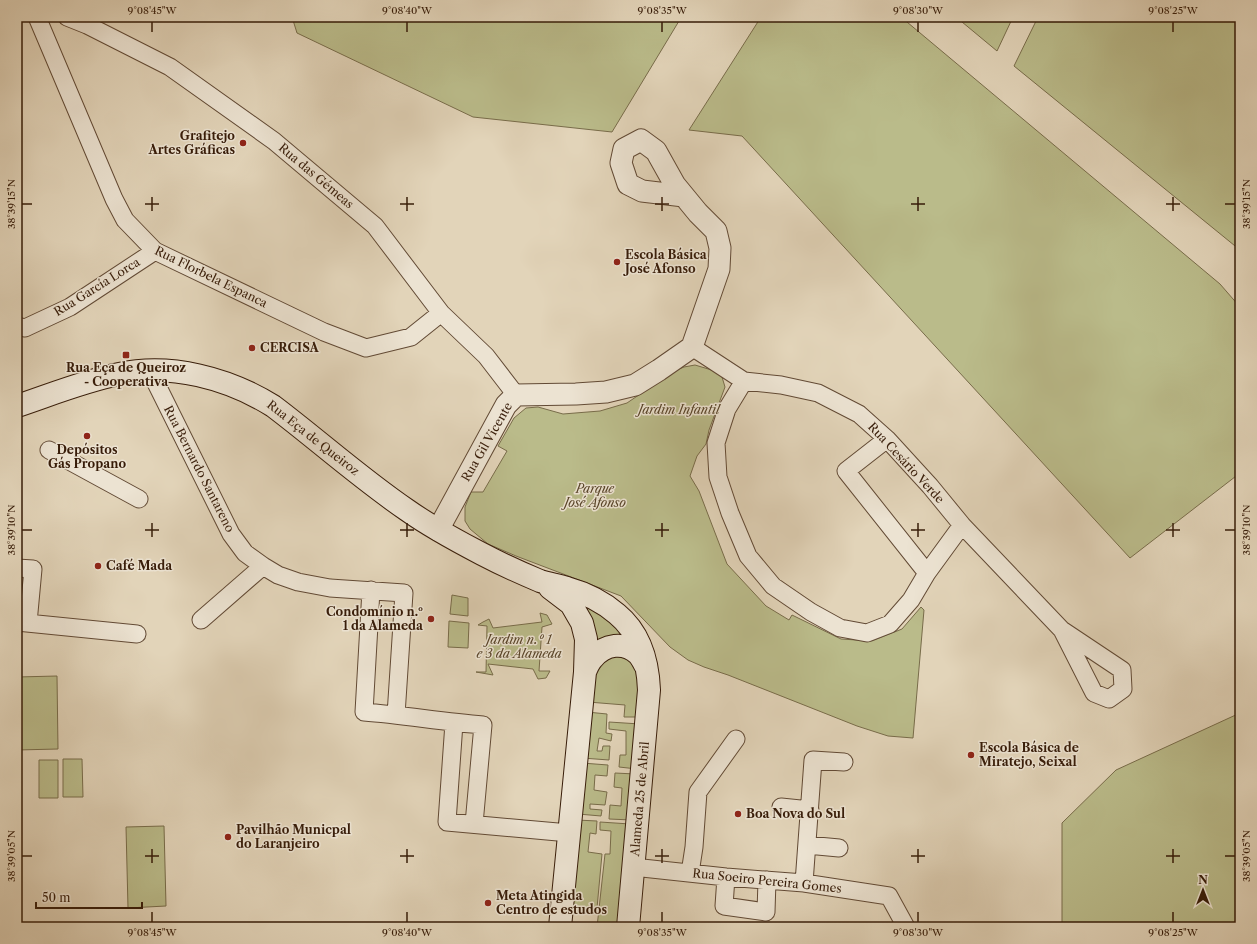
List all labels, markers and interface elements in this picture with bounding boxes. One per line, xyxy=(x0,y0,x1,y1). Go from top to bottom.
text: 9°08'45"W xyxy=(128,4,178,17)
text: 9°08'40"W xyxy=(382,4,433,17)
text: 9°08'35"W xyxy=(637,4,688,17)
text: 9°08'30"W xyxy=(893,4,944,17)
text: 9°08'25"W xyxy=(1148,4,1199,17)
place label: Grafitejo Artes Gráficas xyxy=(147,128,235,157)
marker: Grafitejo Artes Gráficas xyxy=(238,138,248,148)
street label: Rua das Gémeas xyxy=(276,140,357,211)
text: 38°39'15"N xyxy=(5,179,18,229)
text: 38°39'15"N xyxy=(1240,179,1253,229)
street label: Rua Florbela Espanca xyxy=(152,243,271,311)
place label: Escola Básica José Afonso xyxy=(623,247,708,276)
street label: Rua García Lorca xyxy=(51,254,143,319)
marker: Escola Básica José Afonso xyxy=(612,257,622,267)
place label: CERCISA xyxy=(260,340,320,355)
marker: CERCISA xyxy=(247,343,257,353)
marker: Rua Eça de Queiroz - Cooperativa xyxy=(121,350,131,360)
place label: Rua Eça de Queiroz - Cooperativa xyxy=(66,360,186,389)
street label: Rua Eça de Queiroz xyxy=(264,397,362,478)
street label: Rua Gil Vicente xyxy=(458,399,515,484)
park label: Jardim Infantil xyxy=(634,402,721,417)
street label: Rua Bernardo Santareno xyxy=(161,403,238,535)
street label: Rua Cesário Verde xyxy=(865,419,948,506)
marker: Depósitos Gás Propano xyxy=(82,431,92,441)
place label: Depósitos Gás Propano xyxy=(48,442,126,471)
park label: Parque José Afonso xyxy=(560,481,626,510)
text: 38°39'10"N xyxy=(5,505,18,555)
text: 38°39'10"N xyxy=(1240,505,1253,555)
place label: Café Mada xyxy=(106,558,173,573)
marker: Café Mada xyxy=(93,561,103,571)
place label: Condomínio n.º 1 da Alameda xyxy=(326,604,424,633)
marker: Condomínio n.º 1 da Alameda xyxy=(426,614,436,624)
park label: Jardim n.º 1 e 3 da Alameda xyxy=(476,632,562,661)
place label: Escola Básica de Miratejo, Seixal xyxy=(979,740,1079,769)
street label: Alameda 25 de Abril xyxy=(627,741,652,858)
marker: Escola Básica de Miratejo, Seixal xyxy=(966,750,976,760)
place label: Boa Nova do Sul xyxy=(746,806,845,821)
marker: Boa Nova do Sul xyxy=(733,809,743,819)
place label: Pavilhão Municpal do Laranjeiro xyxy=(236,822,351,851)
text: 38°39'05"N xyxy=(5,830,18,882)
text: 38°39'05"N xyxy=(1240,830,1253,882)
marker: Pavilhão Municpal do Laranjeiro xyxy=(223,832,233,842)
street label: Rua Soeiro Pereira Gomes xyxy=(692,865,842,896)
north arrow xyxy=(1183,870,1223,910)
text: N xyxy=(1198,873,1208,887)
scale bar xyxy=(36,884,142,910)
place label: Meta Atingida Centro de estudos xyxy=(496,888,607,917)
text: 50 m xyxy=(42,890,71,905)
marker: Meta Atingida Centro de estudos xyxy=(483,898,493,908)
text: 9°08'45"W xyxy=(128,926,178,939)
text: 9°08'40"W xyxy=(382,926,433,939)
text: 9°08'35"W xyxy=(637,926,688,939)
text: 9°08'30"W xyxy=(893,926,944,939)
text: 9°08'25"W xyxy=(1148,926,1199,939)

